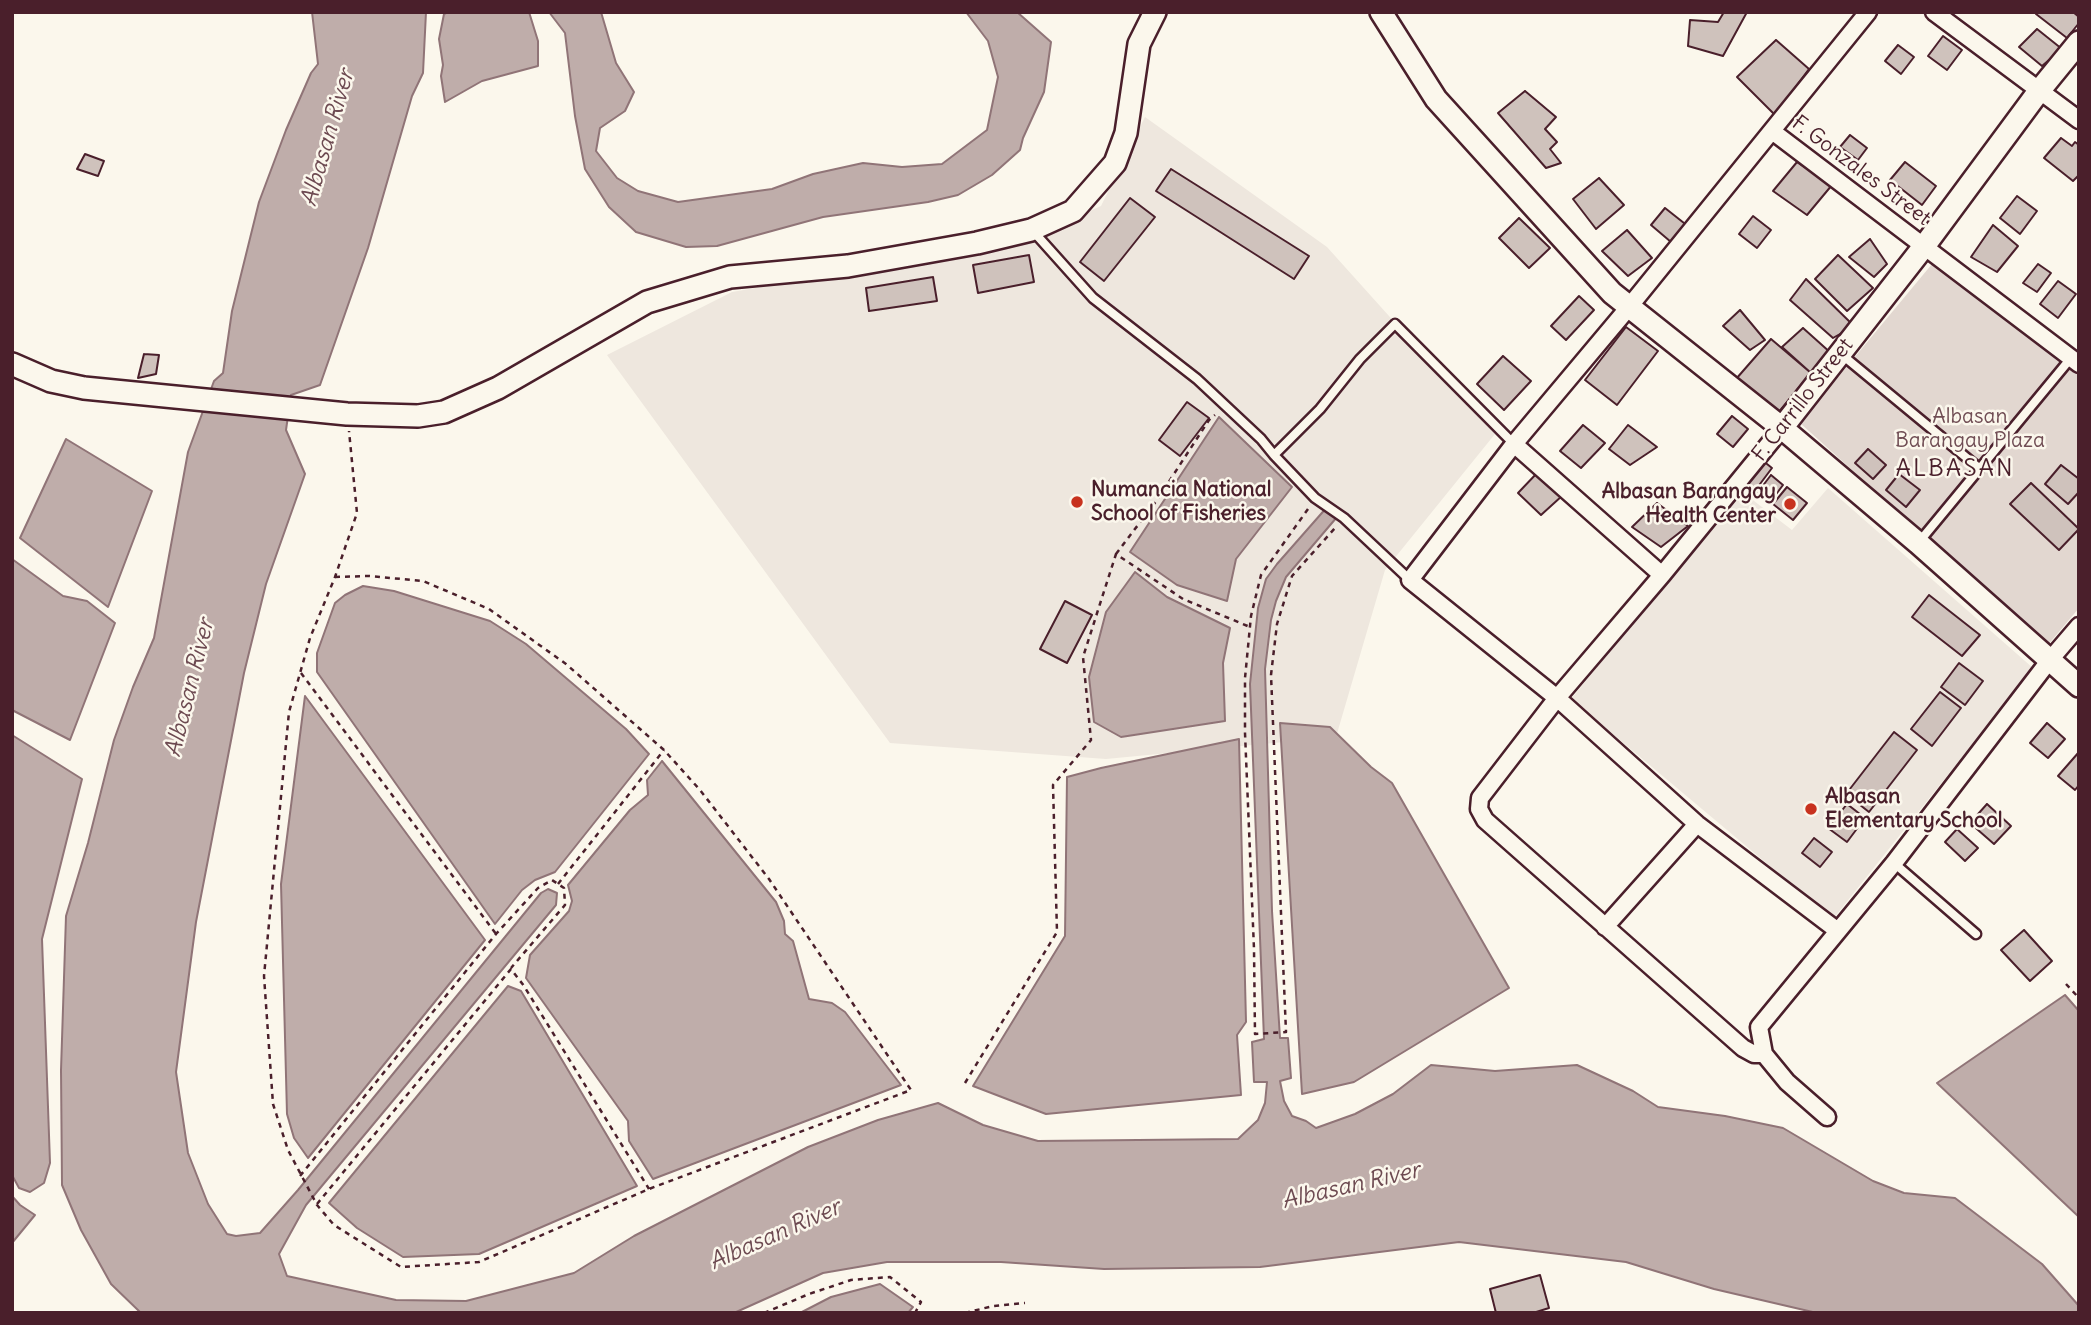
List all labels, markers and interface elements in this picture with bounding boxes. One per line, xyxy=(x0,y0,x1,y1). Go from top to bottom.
water label: Albasan River xyxy=(295,66,361,210)
street label: F. Gonzales Street xyxy=(1787,111,1935,231)
street label: F. Carrillo Street xyxy=(1747,333,1859,467)
park label: Albasan Barangay Plaza xyxy=(1895,404,2045,454)
district label: ALBASAN xyxy=(1896,455,2014,483)
place label: Numancia National School of Fisheries xyxy=(1091,477,1271,527)
place label: Albasan Barangay Health Center xyxy=(1602,479,1776,529)
marker: Numancia National School of Fisheries xyxy=(1069,494,1085,510)
marker: Albasan Barangay Health Center xyxy=(1782,496,1798,512)
water label: Albasan River xyxy=(160,616,220,760)
place label: Albasan Elementary School xyxy=(1825,784,2002,834)
marker: Albasan Elementary School xyxy=(1803,801,1819,817)
water label: Albasan River xyxy=(1279,1157,1423,1215)
water label: Albasan River xyxy=(705,1194,845,1276)

